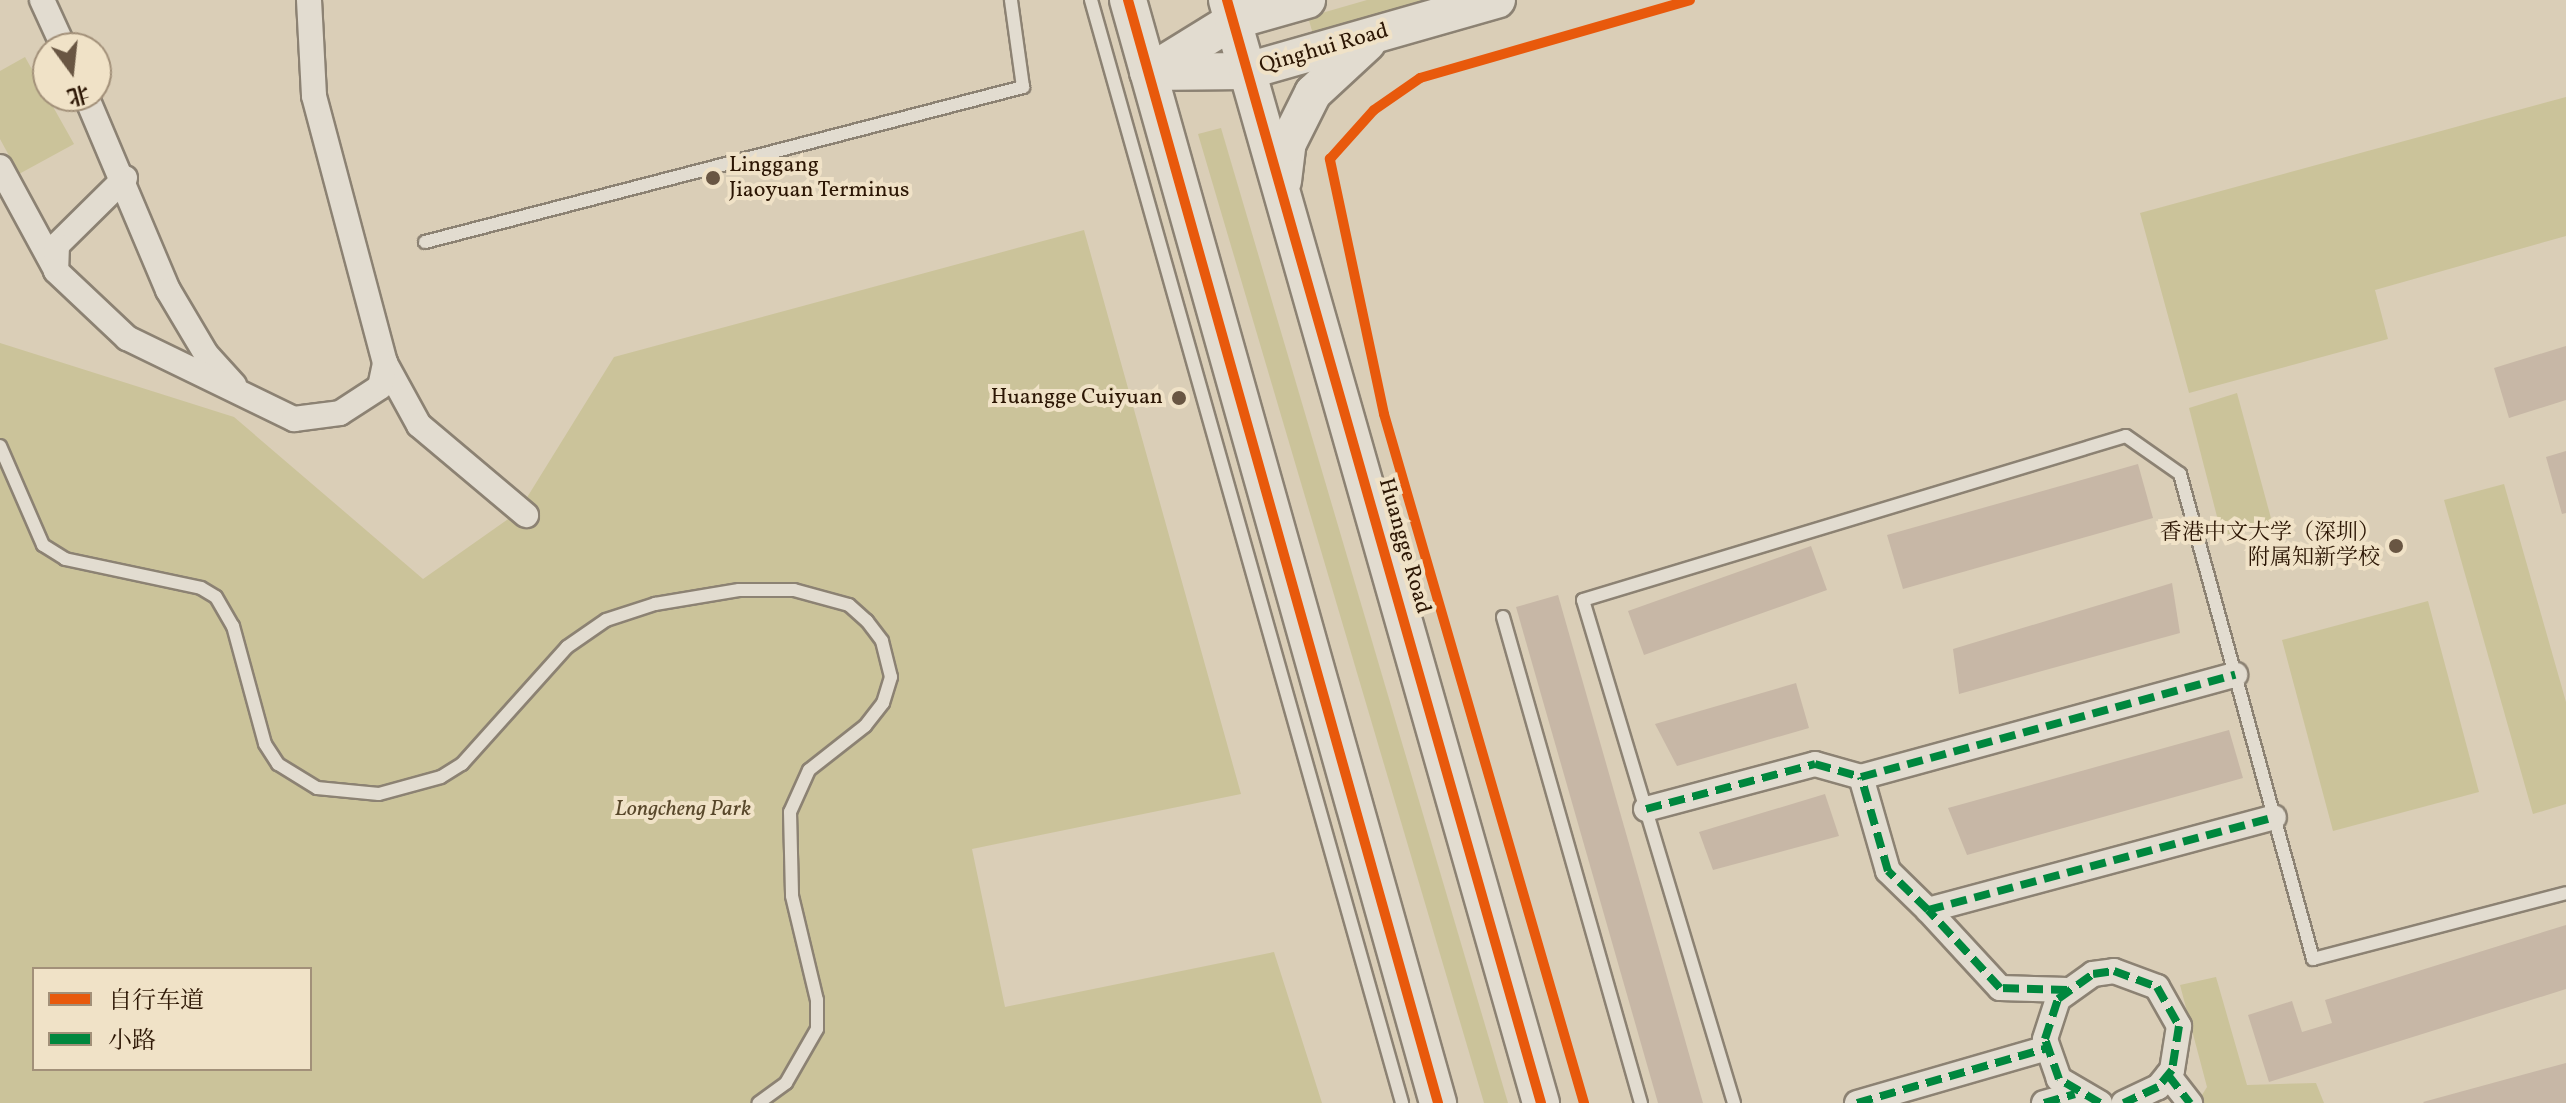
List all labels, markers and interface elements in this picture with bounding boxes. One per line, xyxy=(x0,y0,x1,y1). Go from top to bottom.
street label: Qinghui Road xyxy=(1256,18,1392,80)
north arrow xyxy=(32,32,112,112)
text: 北 xyxy=(63,76,92,112)
place label: Linggang Jiaoyuan Terminus xyxy=(729,152,910,204)
marker: Linggang Jiaoyuan Terminus xyxy=(704,169,722,187)
place label: Huangge Cuiyuan xyxy=(991,385,1163,411)
marker: Huangge Cuiyuan xyxy=(1170,389,1188,407)
street label: Huangge Road xyxy=(1372,475,1436,617)
place label: 香港中文大学（深圳） 附属知新学校 xyxy=(2160,520,2380,572)
marker: 香港中文大学（深圳） 附属知新学校 xyxy=(2387,537,2405,555)
park label: Longcheng Park xyxy=(615,797,751,823)
legend xyxy=(32,967,312,1071)
text: 自行车道 xyxy=(108,985,204,1019)
text: 小路 xyxy=(108,1025,156,1059)

